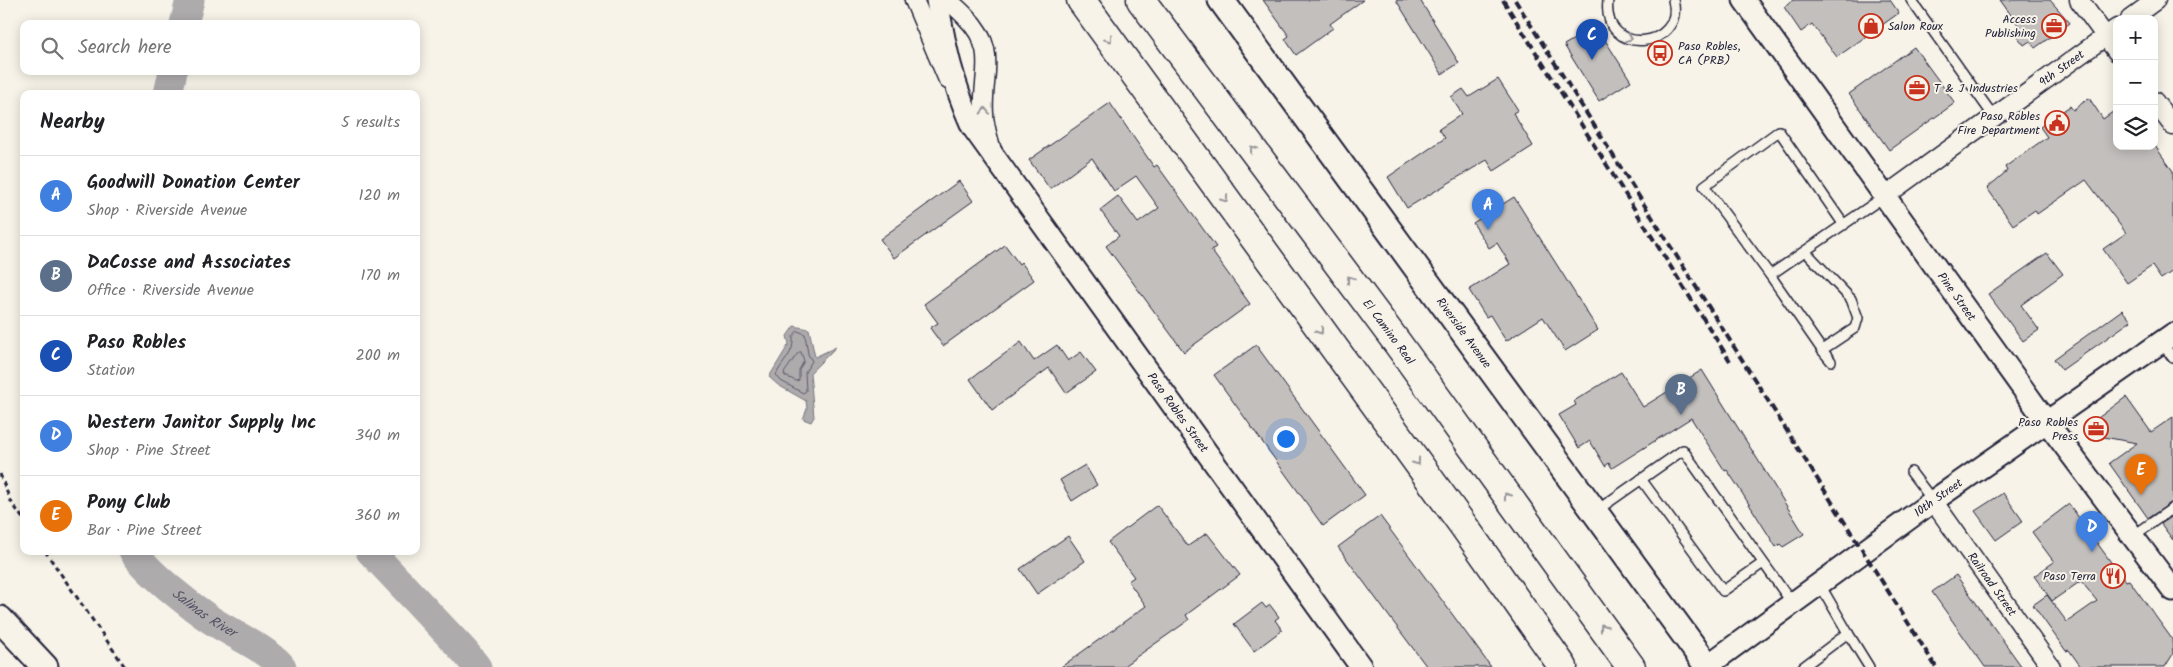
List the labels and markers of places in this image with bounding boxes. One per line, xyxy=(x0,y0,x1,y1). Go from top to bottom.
place label: Access Publishing xyxy=(1985,10,2036,43)
shop icon: Salon Roux xyxy=(1858,13,1884,39)
office icon: Access Publishing xyxy=(2041,13,2067,39)
place label: Salon Roux xyxy=(1888,17,1944,36)
pin: C xyxy=(1576,19,1608,60)
place label: Paso Robles, CA (PRB) xyxy=(1678,37,1741,70)
bus stop icon: Paso Robles, CA (PRB) xyxy=(1647,40,1673,66)
office icon: T & J Industries xyxy=(1904,75,1930,101)
place label: T & J Industries xyxy=(1934,79,2018,98)
place label: Paso Robles Fire Department xyxy=(1958,107,2040,140)
public building icon: Paso Robles Fire Department xyxy=(2044,110,2070,136)
pin: A xyxy=(1472,189,1504,230)
pin: B xyxy=(1665,374,1697,415)
place label: Paso Robles Press xyxy=(2018,413,2078,446)
office icon: Paso Robles Press xyxy=(2083,416,2109,442)
pin: E xyxy=(2125,454,2157,495)
pin: D xyxy=(2076,511,2108,552)
restaurant icon: Paso Terra xyxy=(2100,563,2126,589)
place label: Paso Terra xyxy=(2043,567,2096,586)

